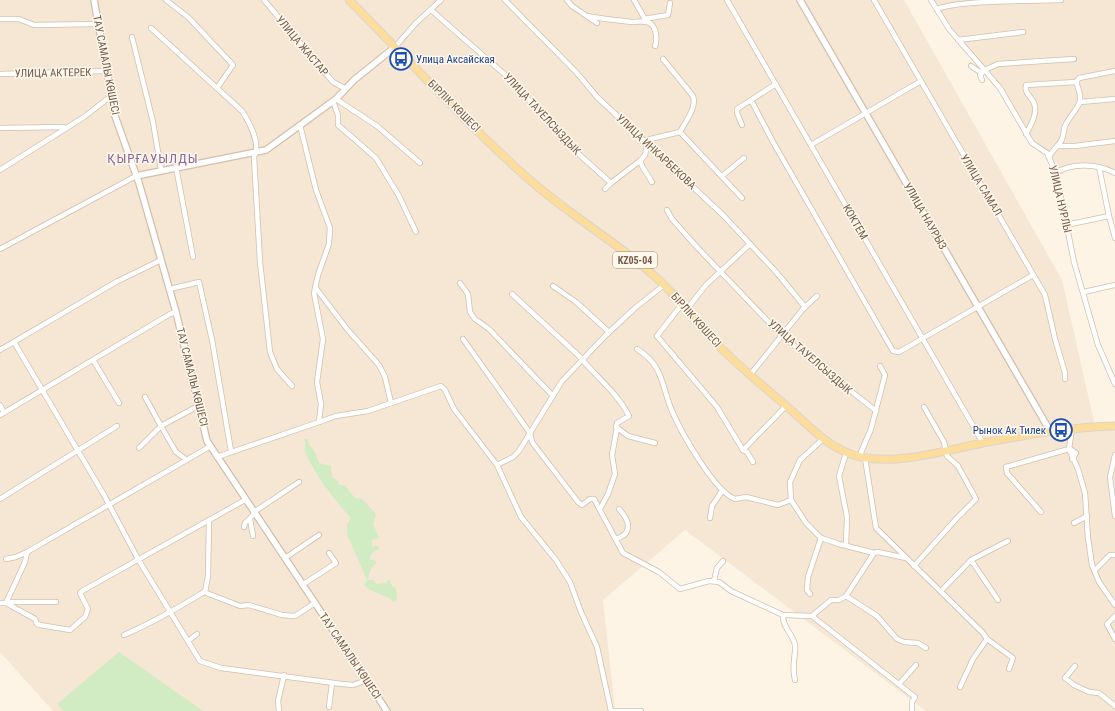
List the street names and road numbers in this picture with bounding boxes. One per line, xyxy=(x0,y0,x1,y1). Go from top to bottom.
street label: УЛИЦА ЖАСТАР xyxy=(273,13,331,79)
street label: ТАУ САМАЛЫ КӨШЕСІ xyxy=(90,14,122,116)
street label: УЛИЦА АКТЕРЕК xyxy=(15,66,92,80)
street label: УЛИЦА ТАУЕЛСЫЗДЫК xyxy=(501,70,584,158)
street label: БІРЛІК КӨШЕСІ xyxy=(425,77,483,135)
street label: УЛИЦА ИНКАРБЕКОВА xyxy=(614,112,699,193)
street label: УЛИЦА САМАЛ xyxy=(958,152,1004,218)
street label: УЛИЦА НУРЛЫ xyxy=(1046,164,1074,234)
street label: УЛИЦА НАУРЫЗ xyxy=(901,180,949,252)
street label: КОКТЕМ xyxy=(840,202,870,242)
road number: KZ05-04 xyxy=(613,252,657,268)
street label: БІРЛІК КӨШЕСІ xyxy=(668,290,724,350)
street label: УЛИЦА ТАУЕЛСЫЗДЫК xyxy=(765,317,855,398)
street label: ТАУ САМАЛЫ КӨШЕСІ xyxy=(173,326,211,428)
street label: ТАУ САМАЛЫ КӨШЕСІ xyxy=(316,610,384,702)

